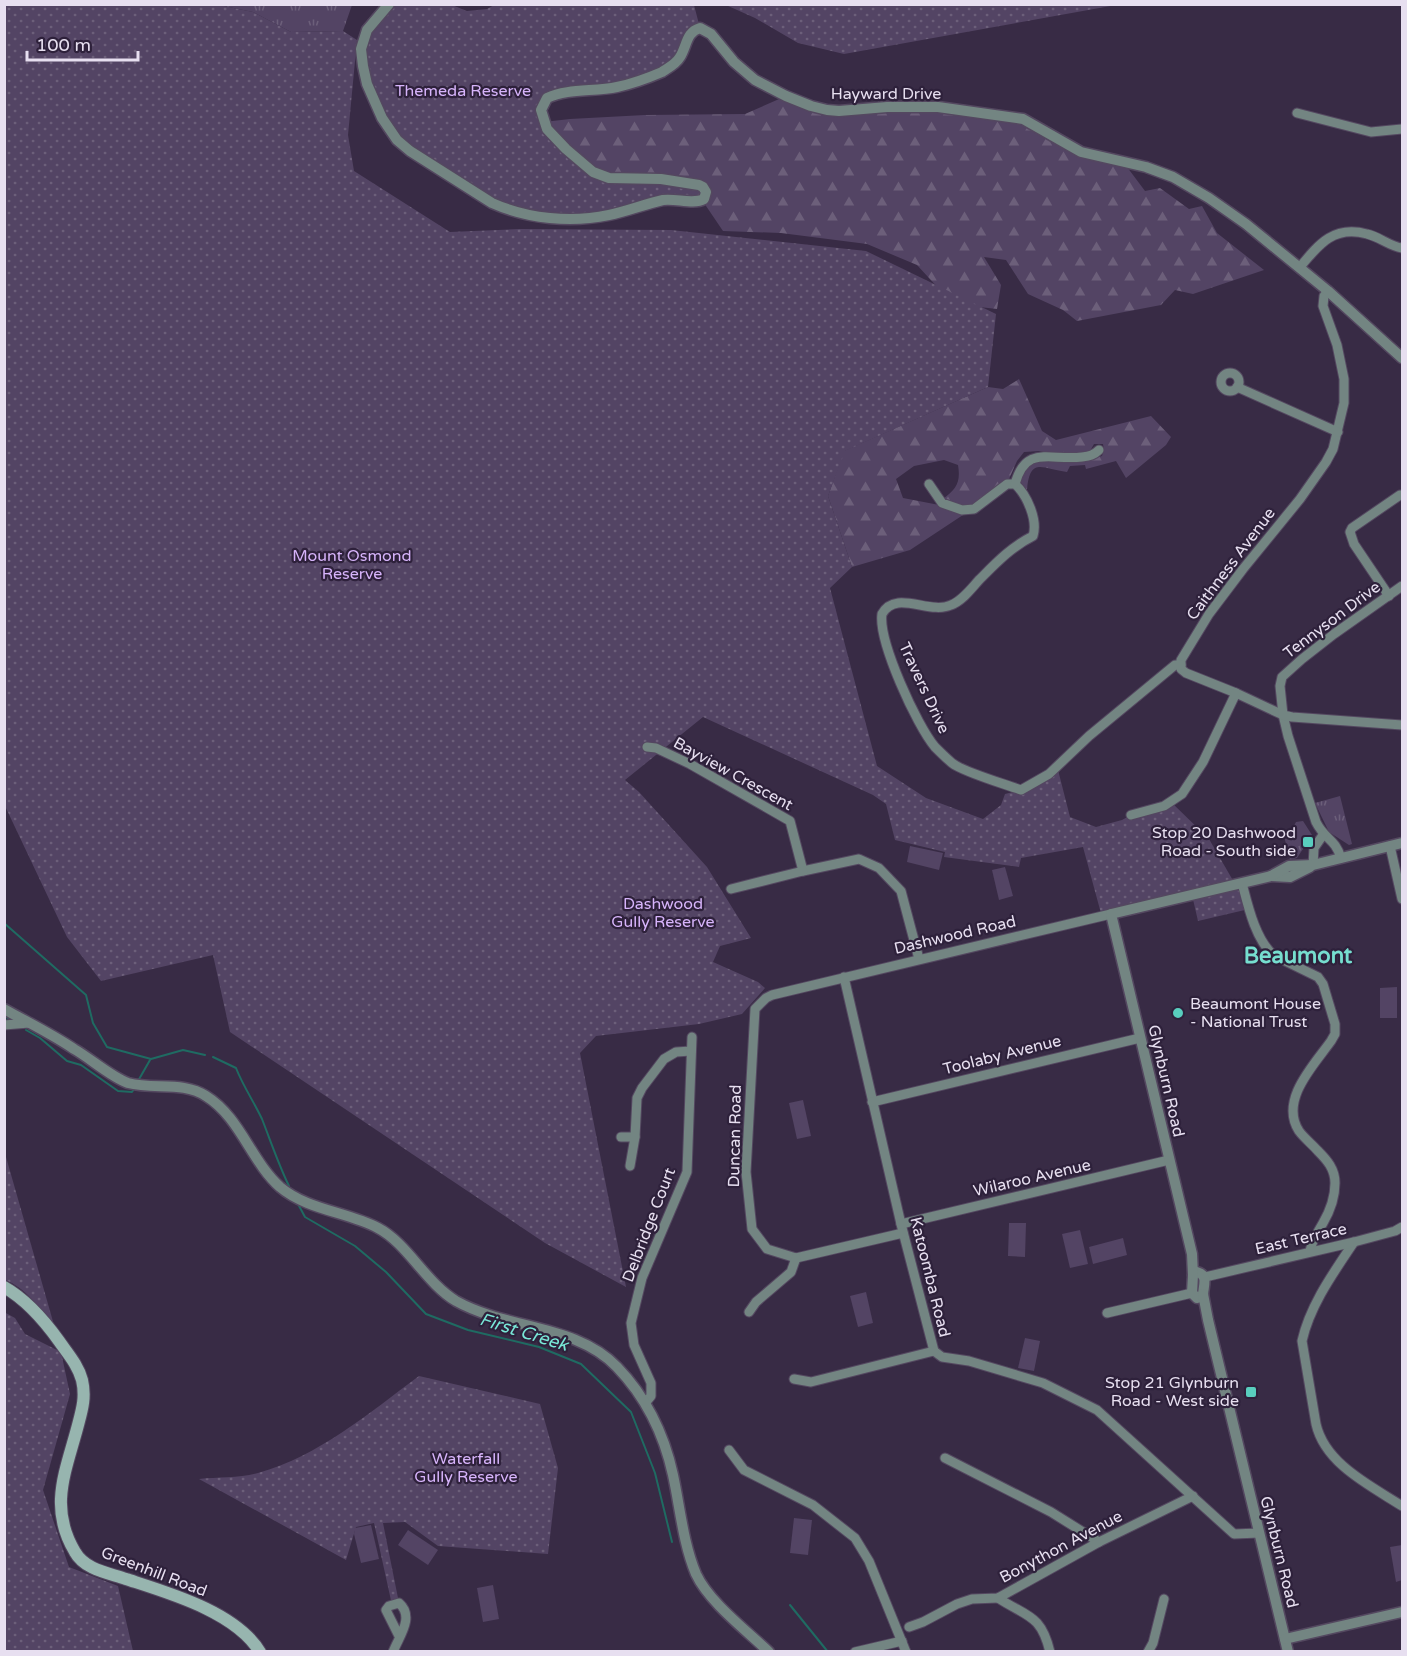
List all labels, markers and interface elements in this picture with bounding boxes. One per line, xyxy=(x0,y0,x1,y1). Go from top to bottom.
scale bar xyxy=(27,24,138,62)
text: 100 m xyxy=(36,34,91,56)
park label: Themeda Reserve xyxy=(395,81,531,101)
street label: Hayward Drive xyxy=(831,84,941,104)
street label: Caithness Avenue xyxy=(1182,504,1280,624)
park label: Mount Osmond Reserve xyxy=(292,546,412,584)
street label: Tennyson Drive xyxy=(1279,577,1385,663)
street label: Travers Drive xyxy=(894,639,954,737)
street label: Bayview Crescent xyxy=(670,733,796,815)
place label: Stop 20 Dashwood Road - South side xyxy=(1152,823,1296,861)
marker: Stop 20 Dashwood Road - South side xyxy=(1301,835,1315,849)
park label: Dashwood Gully Reserve xyxy=(611,894,715,932)
street label: Dashwood Road xyxy=(892,911,1018,959)
district label: Beaumont xyxy=(1244,943,1353,969)
place label: Beaumont House - National Trust xyxy=(1190,994,1321,1032)
marker: Beaumont House - National Trust xyxy=(1171,1006,1185,1020)
street label: Glynburn Road xyxy=(1143,1023,1189,1139)
street label: Toolaby Avenue xyxy=(941,1031,1063,1079)
street label: Duncan Road xyxy=(724,1084,746,1188)
street label: Wilaroo Avenue xyxy=(971,1155,1093,1201)
street label: Delbridge Court xyxy=(618,1165,680,1285)
street label: Katoomba Road xyxy=(905,1215,955,1339)
street label: East Terrace xyxy=(1253,1219,1349,1259)
water label: First Creek xyxy=(477,1308,572,1356)
place label: Stop 21 Glynburn Road - West side xyxy=(1105,1373,1239,1411)
marker: Stop 21 Glynburn Road - West side xyxy=(1244,1385,1258,1399)
park label: Waterfall Gully Reserve xyxy=(414,1449,518,1487)
street label: Glynburn Road xyxy=(1255,1494,1303,1610)
street label: Bonython Avenue xyxy=(996,1506,1126,1588)
street label: Greenhill Road xyxy=(98,1543,210,1601)

